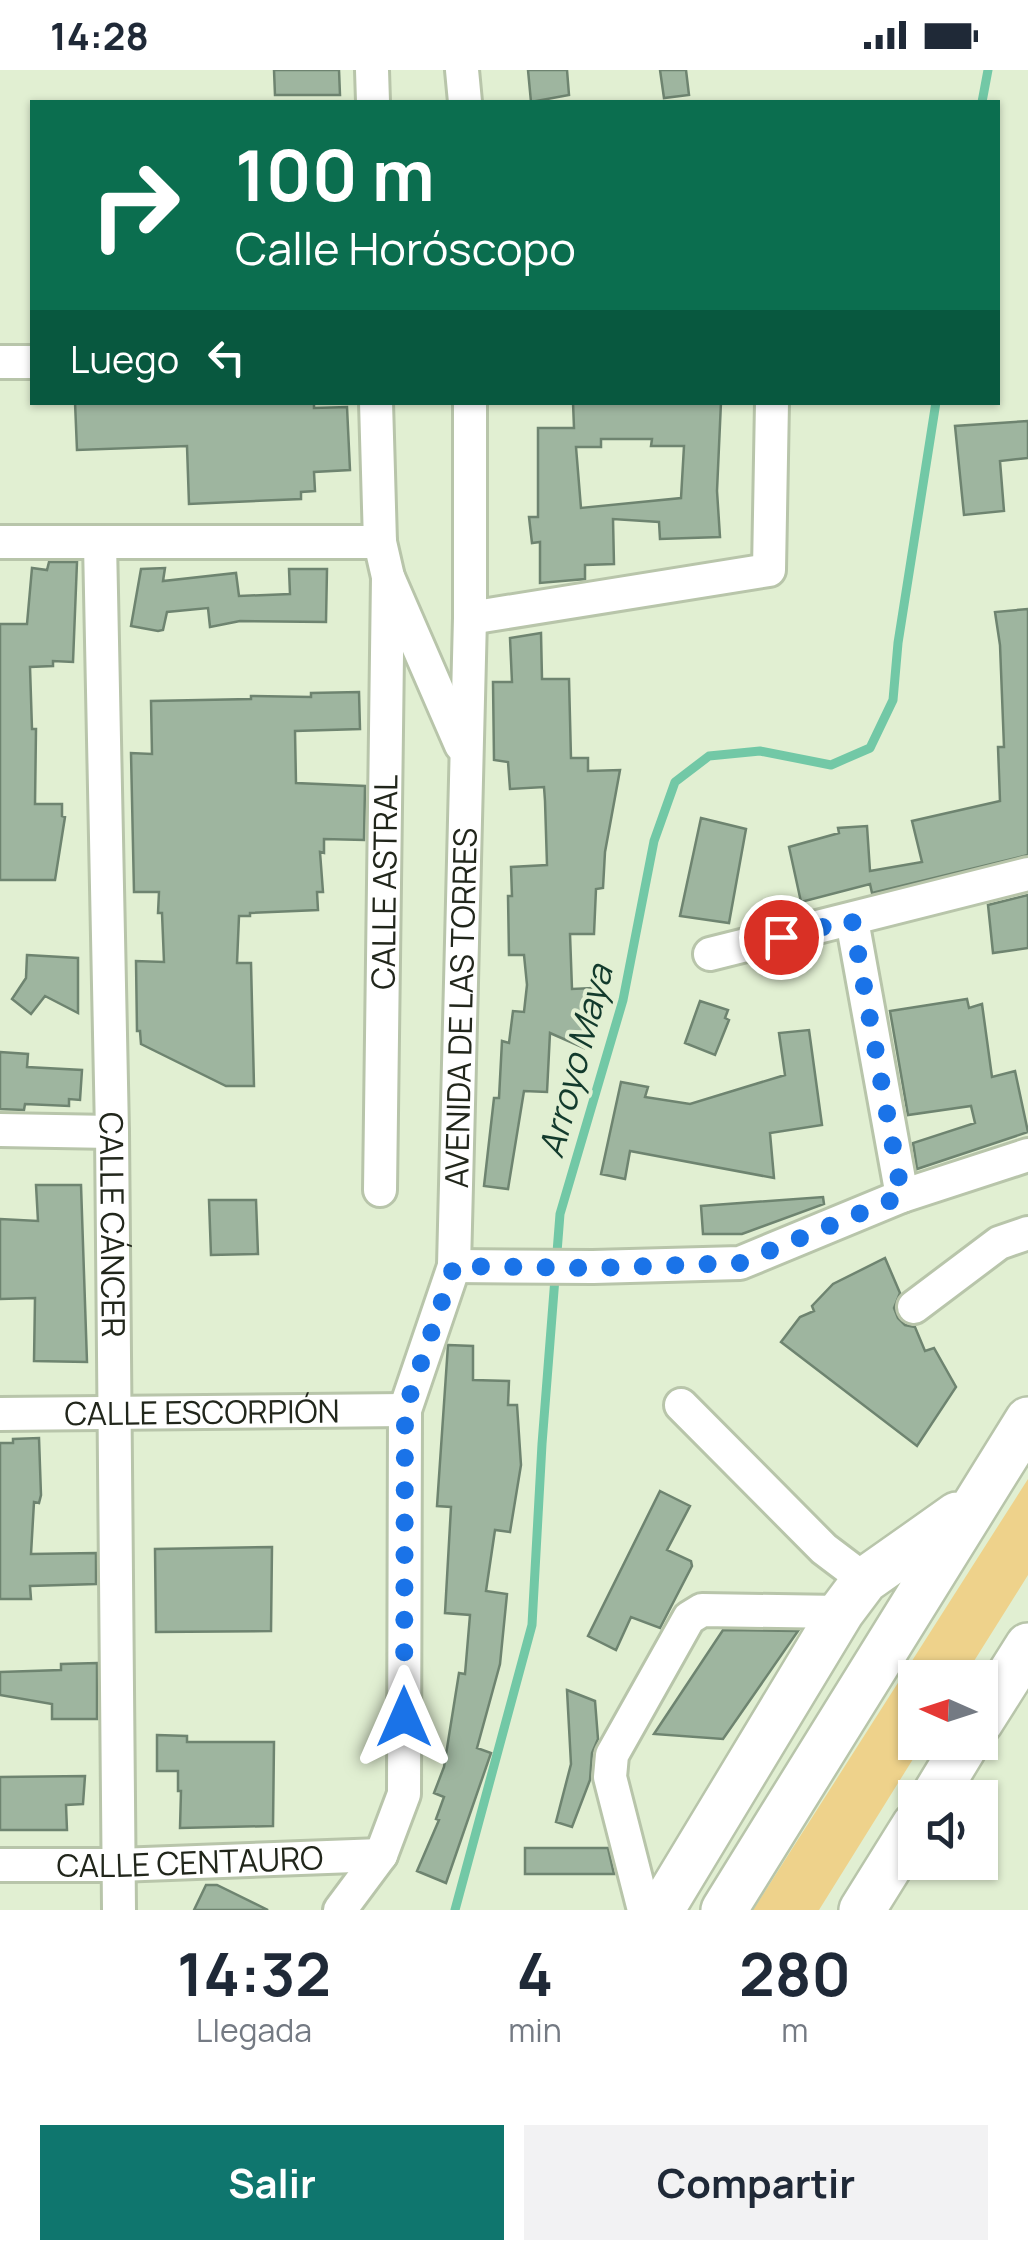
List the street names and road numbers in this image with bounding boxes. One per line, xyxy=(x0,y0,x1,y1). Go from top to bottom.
street label: CALLE ASTRAL xyxy=(361,774,407,990)
street label: AVENIDA DE LAS TORRES xyxy=(434,827,487,1189)
street label: CALLE CÁNCER xyxy=(90,1112,136,1338)
street label: CALLE ESCORPIÓN xyxy=(64,1389,340,1435)
street label: CALLE CENTAURO xyxy=(57,1835,324,1887)

